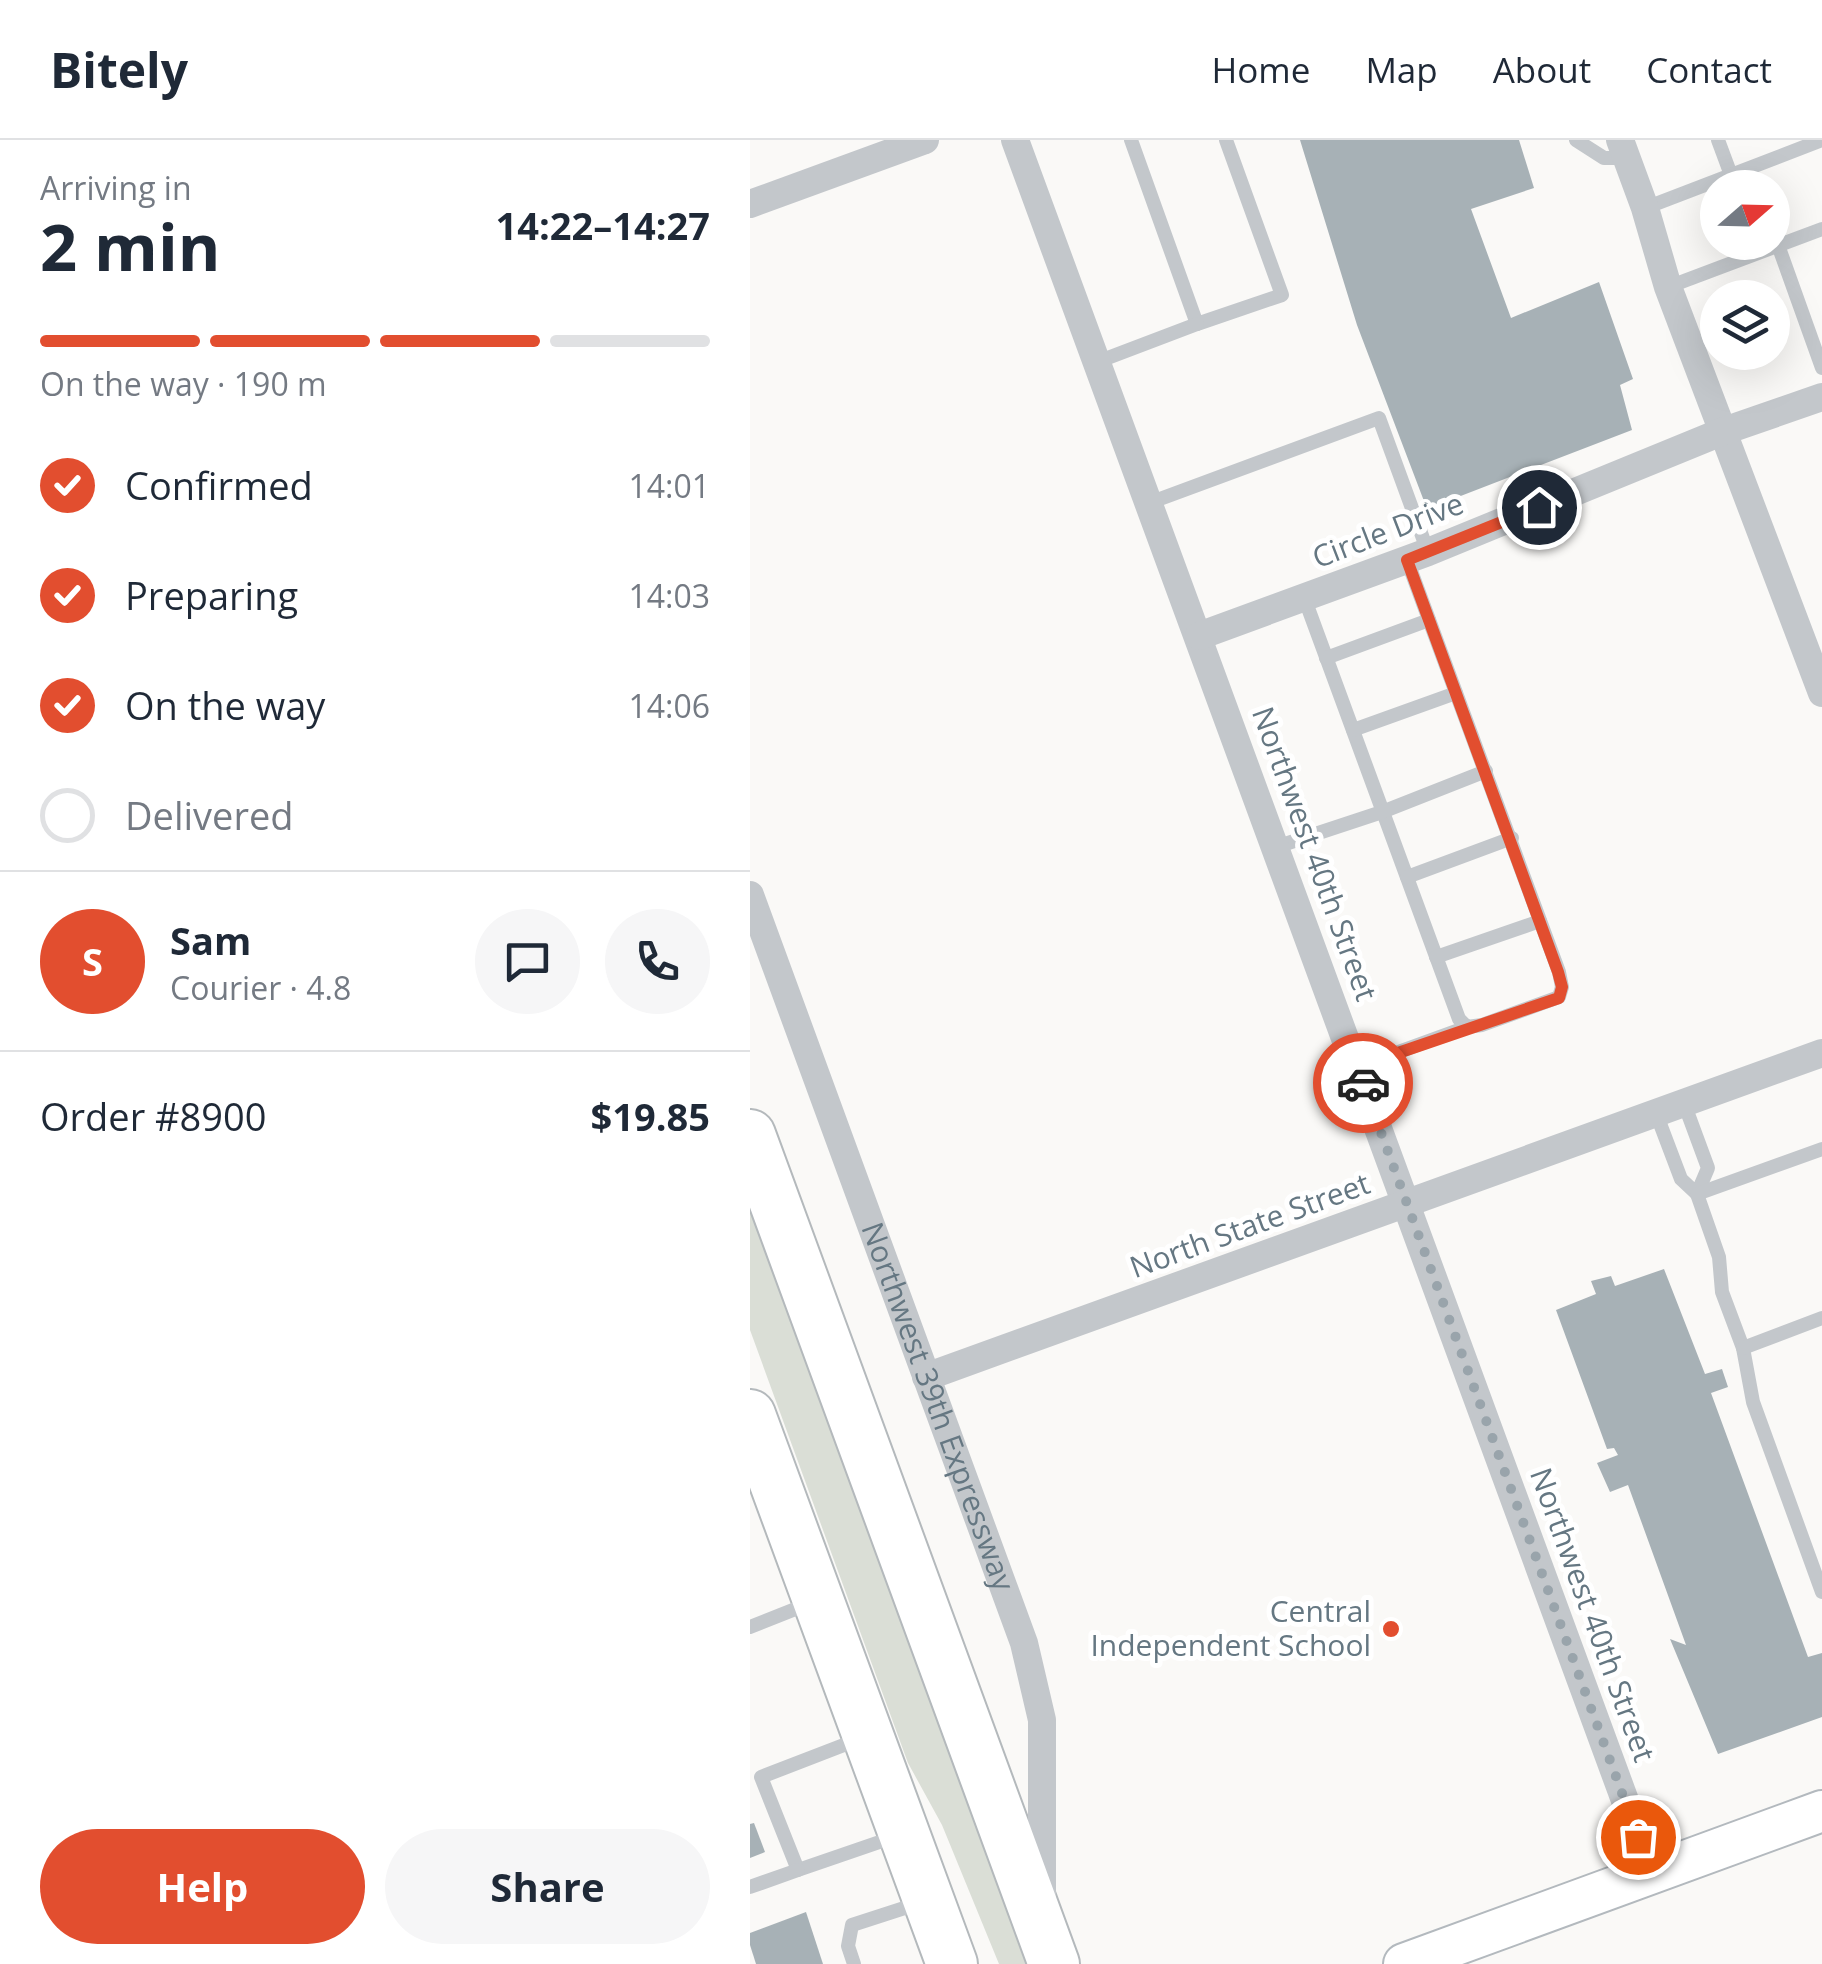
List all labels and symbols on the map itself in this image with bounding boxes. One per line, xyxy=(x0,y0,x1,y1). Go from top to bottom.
north arrow xyxy=(1700,170,1790,260)
pin xyxy=(1497,465,1582,550)
street label: Circle Drive xyxy=(1306,482,1469,577)
street label: Northwest 40th Street xyxy=(1243,701,1388,1006)
courier xyxy=(1313,1033,1413,1133)
street label: North State Street xyxy=(1124,1162,1375,1287)
street label: Northwest 39th Expressway xyxy=(853,1216,1025,1597)
street label: Northwest 40th Street xyxy=(1521,1462,1666,1767)
place label: Central Independent School xyxy=(1090,1590,1371,1665)
marker: Central Independent School xyxy=(1380,1618,1402,1640)
pin xyxy=(1596,1795,1681,1880)

